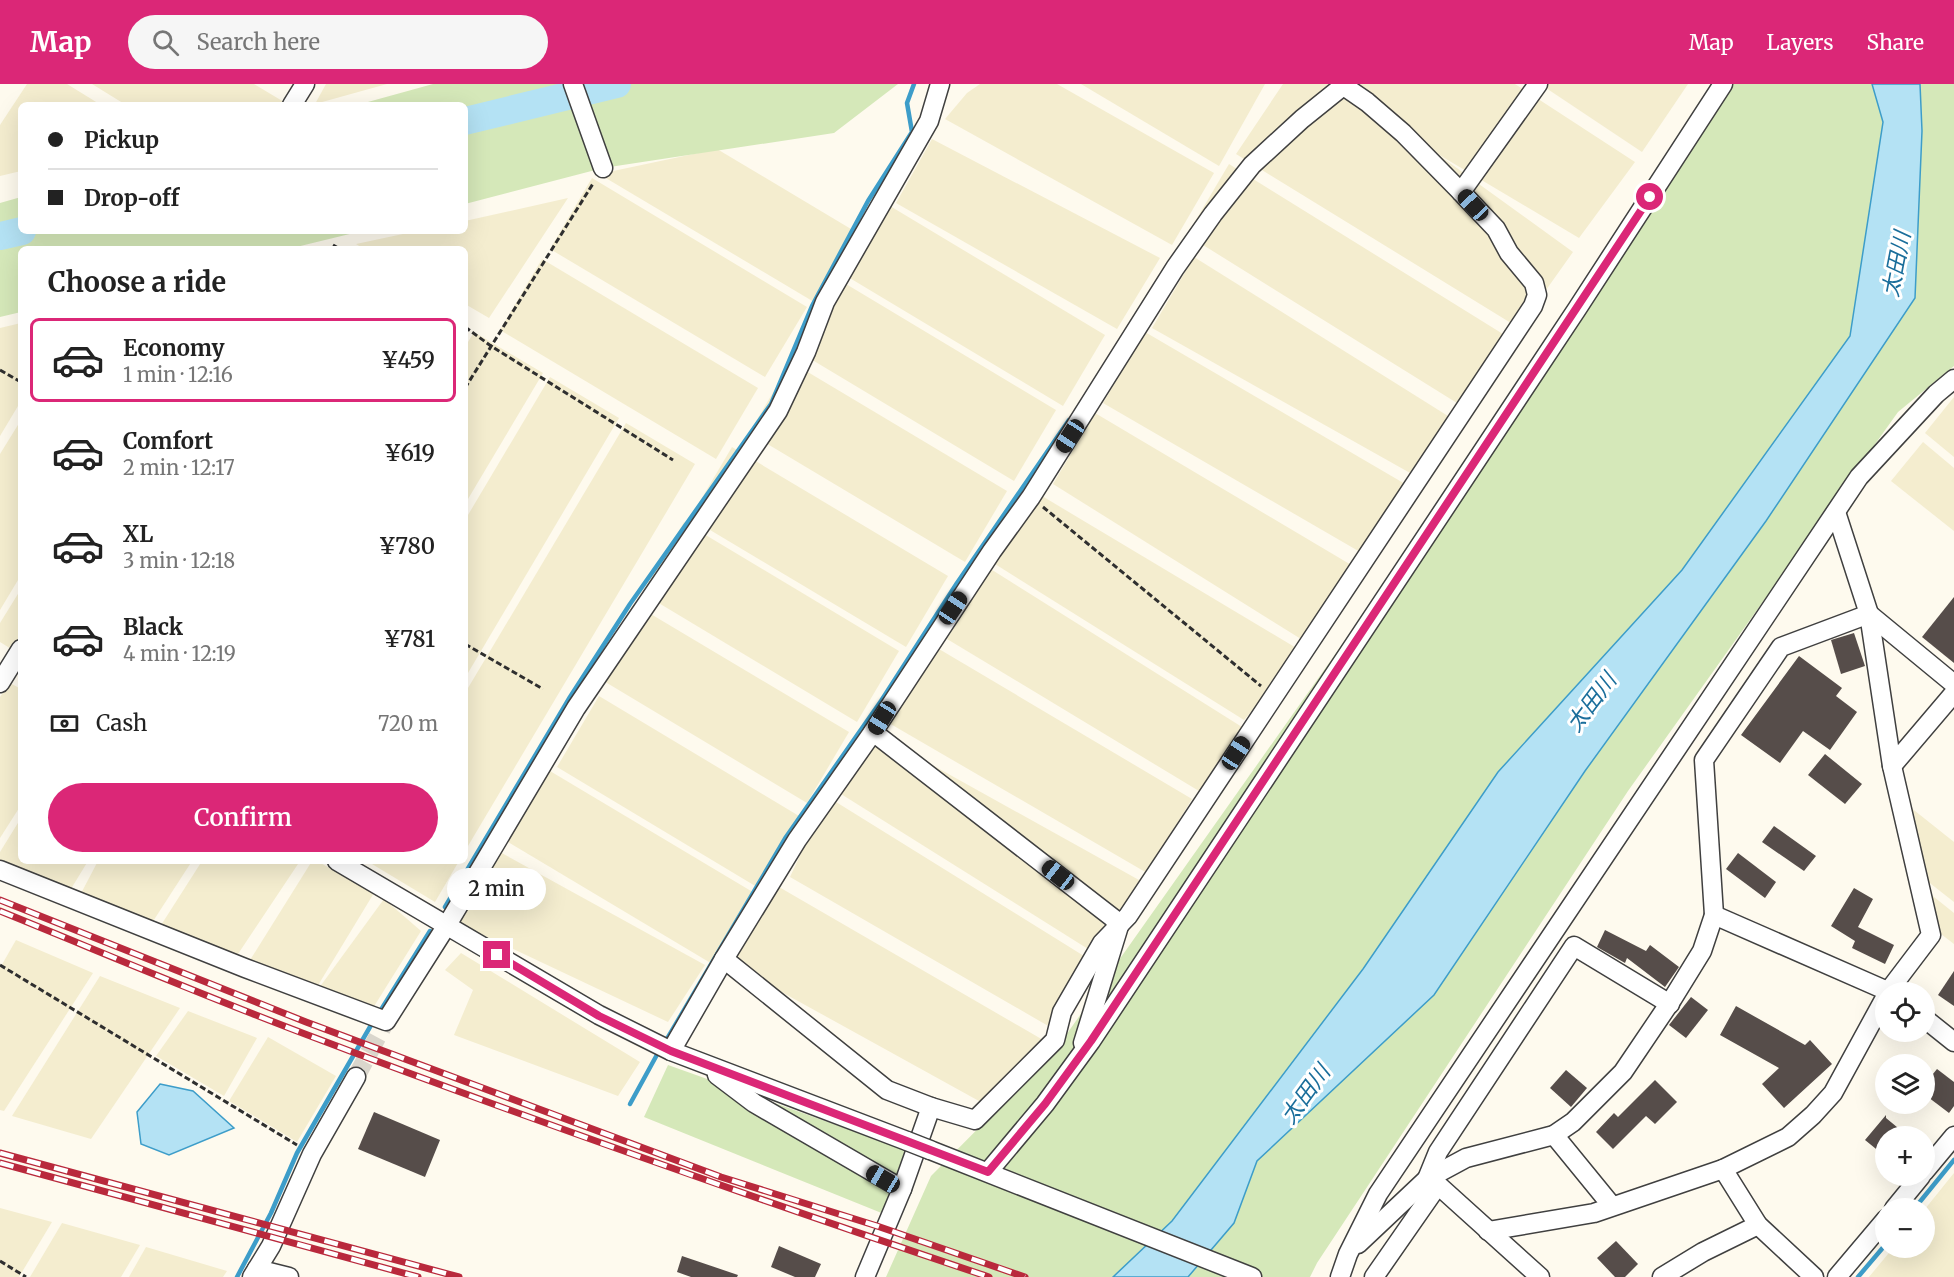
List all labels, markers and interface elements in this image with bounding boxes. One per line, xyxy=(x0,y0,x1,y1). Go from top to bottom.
search box xyxy=(128,15,548,69)
text: Map xyxy=(30,24,92,60)
icon: search xyxy=(149,26,182,59)
text: Search here xyxy=(197,28,320,56)
text: Map xyxy=(1689,29,1734,56)
text: Layers xyxy=(1767,29,1834,56)
text: Share xyxy=(1867,29,1924,56)
text: Pickup xyxy=(84,126,159,154)
route start xyxy=(1636,183,1663,210)
text: Drop-off xyxy=(84,184,179,212)
car xyxy=(1454,186,1492,224)
water label: 太田川 xyxy=(1876,227,1916,299)
text: Choose a ride xyxy=(48,265,226,299)
icon: car xyxy=(51,333,105,387)
text: Economy xyxy=(123,334,224,362)
text: ¥459 xyxy=(381,346,435,374)
text: 1 min · 12:16 xyxy=(123,362,233,387)
car xyxy=(1053,416,1087,456)
icon: car xyxy=(51,426,105,480)
text: Comfort xyxy=(123,427,213,455)
text: ¥619 xyxy=(384,439,435,467)
text: 2 min · 12:17 xyxy=(123,455,235,480)
icon: car xyxy=(51,519,105,573)
text: XL xyxy=(123,520,153,548)
text: ¥780 xyxy=(379,532,435,560)
text: 3 min · 12:18 xyxy=(123,548,235,573)
car xyxy=(935,588,971,628)
icon: car xyxy=(51,612,105,666)
text: Black xyxy=(123,613,183,641)
text: ¥781 xyxy=(384,625,435,653)
text: 4 min · 12:19 xyxy=(123,641,236,666)
water label: 太田川 xyxy=(1560,666,1623,737)
car xyxy=(865,698,899,738)
icon: cash xyxy=(48,707,81,740)
text: Cash xyxy=(96,709,147,737)
text: 720 m xyxy=(378,711,438,736)
car xyxy=(1219,733,1253,773)
button: Confirm xyxy=(48,783,438,852)
car xyxy=(1038,857,1078,893)
callout: 2 min xyxy=(448,868,546,910)
text: 2 min xyxy=(468,876,525,901)
route end xyxy=(483,941,510,968)
map controls xyxy=(1875,982,1935,1258)
button: locate xyxy=(1875,982,1935,1042)
button: layers xyxy=(1875,1054,1935,1114)
water label: 太田川 xyxy=(1274,1057,1337,1129)
button: + xyxy=(1875,1126,1935,1186)
car xyxy=(863,1162,903,1196)
button: − xyxy=(1875,1198,1935,1258)

